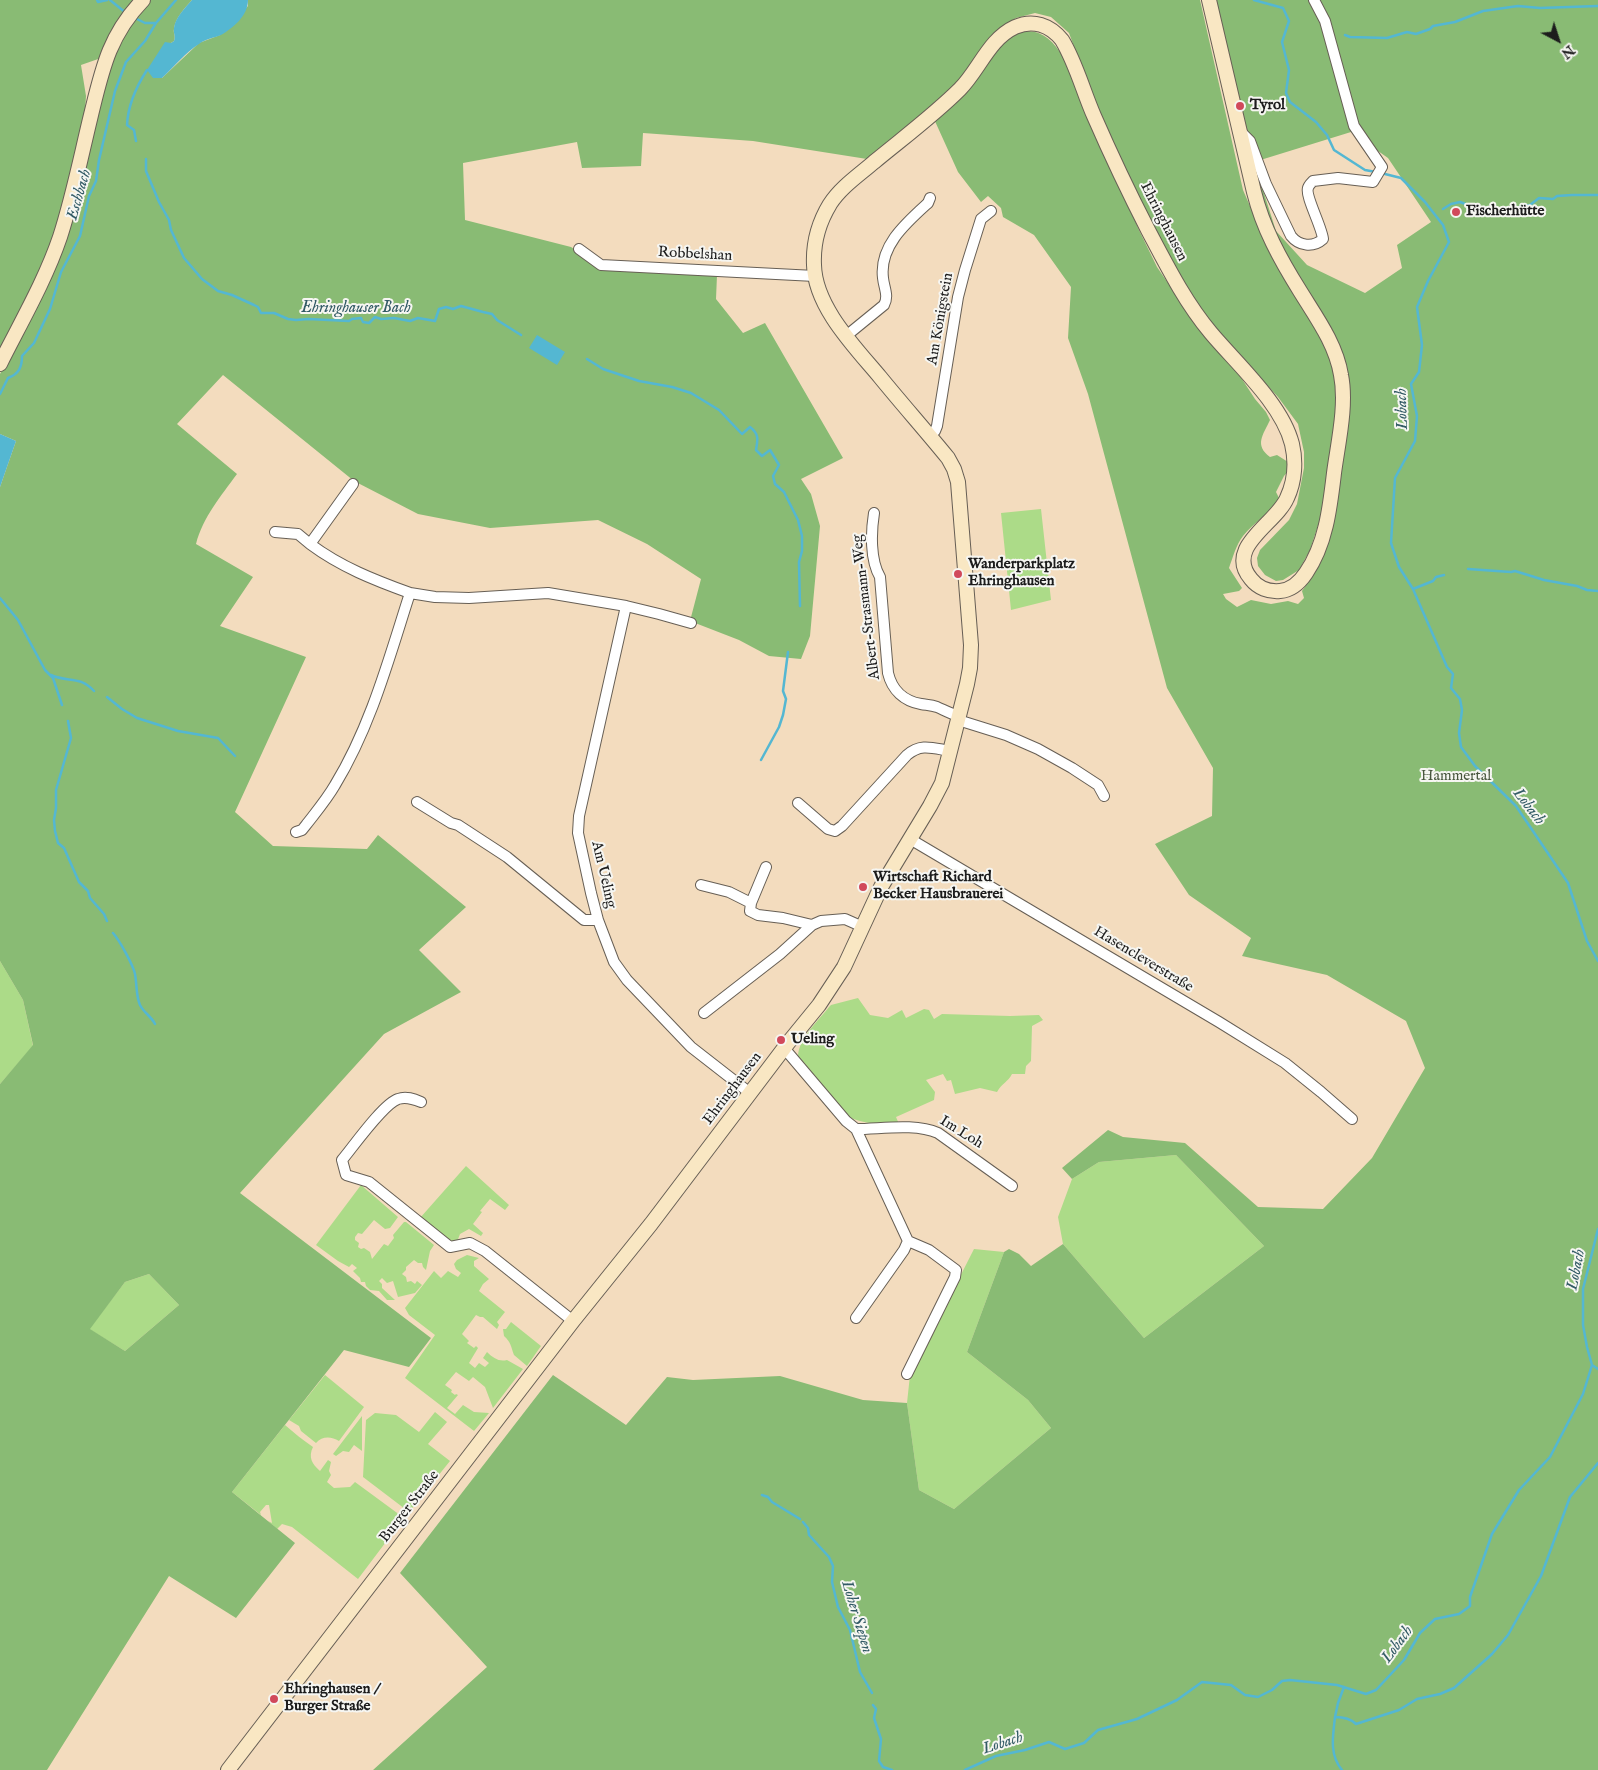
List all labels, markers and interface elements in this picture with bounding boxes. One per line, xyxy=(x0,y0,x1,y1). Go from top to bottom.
north arrow xyxy=(1533,15,1583,65)
text: N xyxy=(1557,41,1578,62)
place label: Tyrol xyxy=(1250,97,1285,115)
marker: Tyrol xyxy=(1234,100,1246,112)
water label: Eschbach xyxy=(64,167,96,223)
street label: Ehringhausen xyxy=(1135,179,1191,265)
place label: Fischerhütte xyxy=(1466,203,1544,221)
marker: Fischerhütte xyxy=(1450,206,1462,218)
street label: Robbelshan xyxy=(657,244,733,266)
street label: Am Königstein xyxy=(924,272,958,366)
water label: Ehringhauser Bach xyxy=(301,299,411,319)
water label: Lobach xyxy=(1393,388,1413,430)
street label: Albert-Strasmann-Weg xyxy=(849,533,885,681)
place label: Wanderparkplatz Ehringhausen xyxy=(968,556,1075,591)
marker: Wanderparkplatz Ehringhausen xyxy=(952,568,964,580)
park label: Hammertal xyxy=(1421,768,1491,786)
water label: Lobach xyxy=(1508,785,1548,829)
street label: Am Ueling xyxy=(587,840,619,910)
place label: Wirtschaft Richard Becker Hausbrauerei xyxy=(873,869,1003,904)
marker: Wirtschaft Richard Becker Hausbrauerei xyxy=(857,881,869,893)
street label: Hasencleverstraße xyxy=(1090,923,1196,997)
place label: Ueling xyxy=(791,1031,834,1049)
marker: Ueling xyxy=(775,1034,787,1046)
street label: Ehringhausen xyxy=(700,1049,766,1129)
street label: Im Loh xyxy=(936,1113,986,1153)
water label: Lobach xyxy=(1564,1248,1590,1292)
street label: Burger Straße xyxy=(376,1467,444,1547)
water label: Loher Siepen xyxy=(836,1579,876,1655)
water label: Lobach xyxy=(1378,1623,1418,1667)
place label: Ehringhausen / Burger Straße xyxy=(284,1681,379,1716)
marker: Ehringhausen / Burger Straße xyxy=(268,1693,280,1705)
water label: Lobach xyxy=(980,1729,1026,1759)

